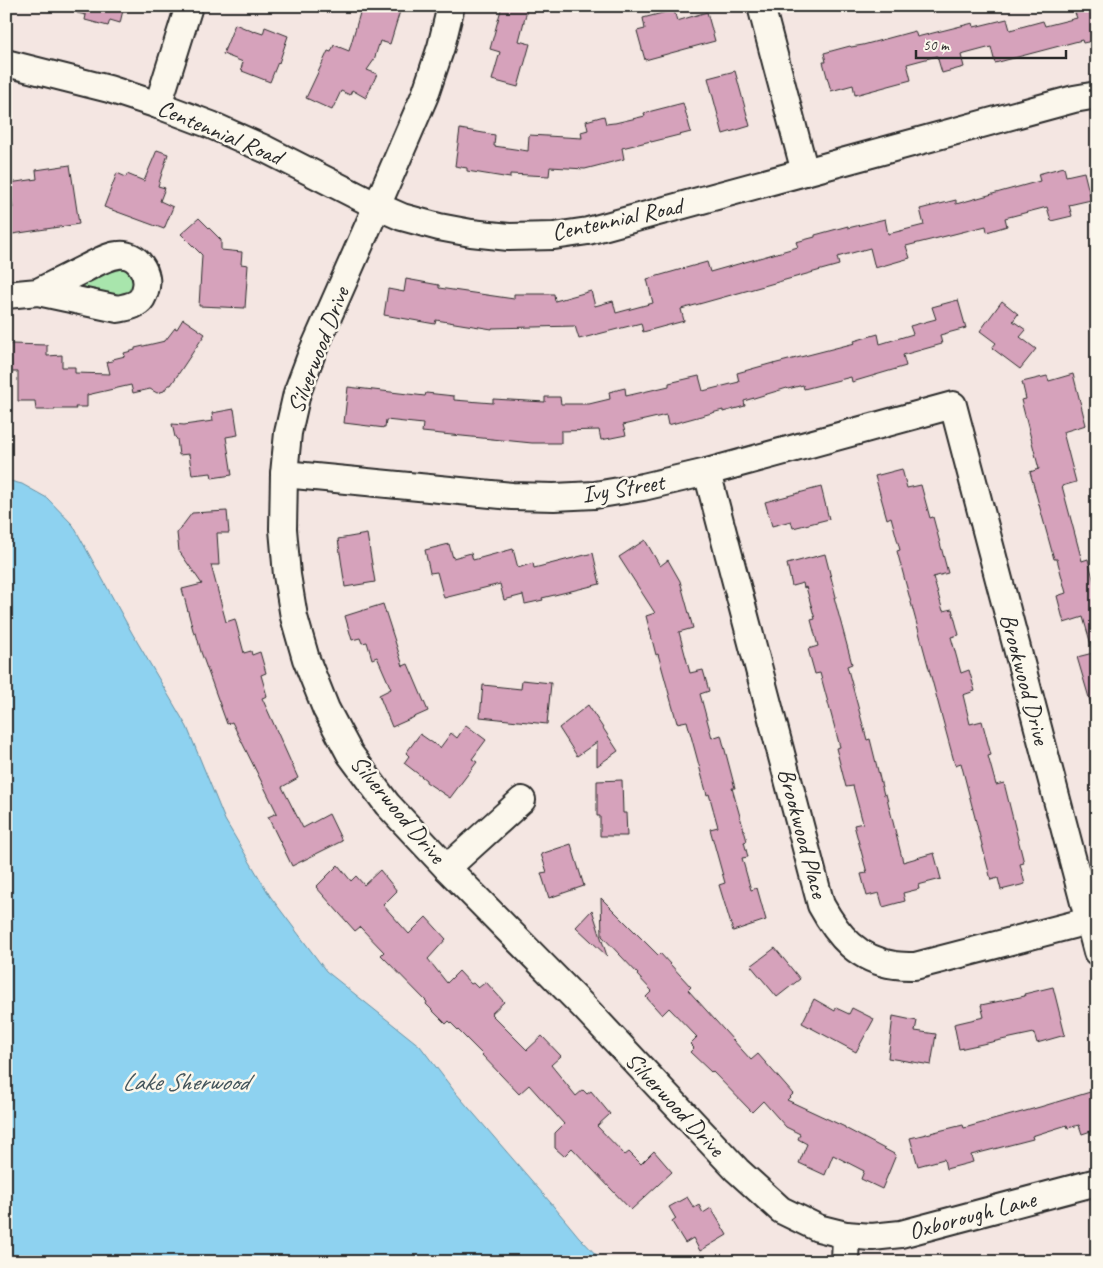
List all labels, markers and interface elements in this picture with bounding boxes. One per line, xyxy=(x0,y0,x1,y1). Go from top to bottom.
scale bar xyxy=(916,28,1066,60)
text: 50 m xyxy=(923,36,950,55)
street label: Centennial Road xyxy=(153,92,290,173)
street label: Centennial Road xyxy=(549,190,688,247)
street label: Silverwood Drive xyxy=(280,281,357,417)
street label: Ivy Street xyxy=(580,466,668,509)
street label: Brookwood Drive xyxy=(993,610,1057,750)
street label: Silverwood Drive xyxy=(344,749,453,871)
street label: Brookwood Place xyxy=(771,765,835,903)
street label: Silverwood Drive xyxy=(619,1045,733,1164)
water label: Lake Sherwood xyxy=(122,1066,256,1098)
street label: Oxborough Lane xyxy=(905,1183,1041,1246)

